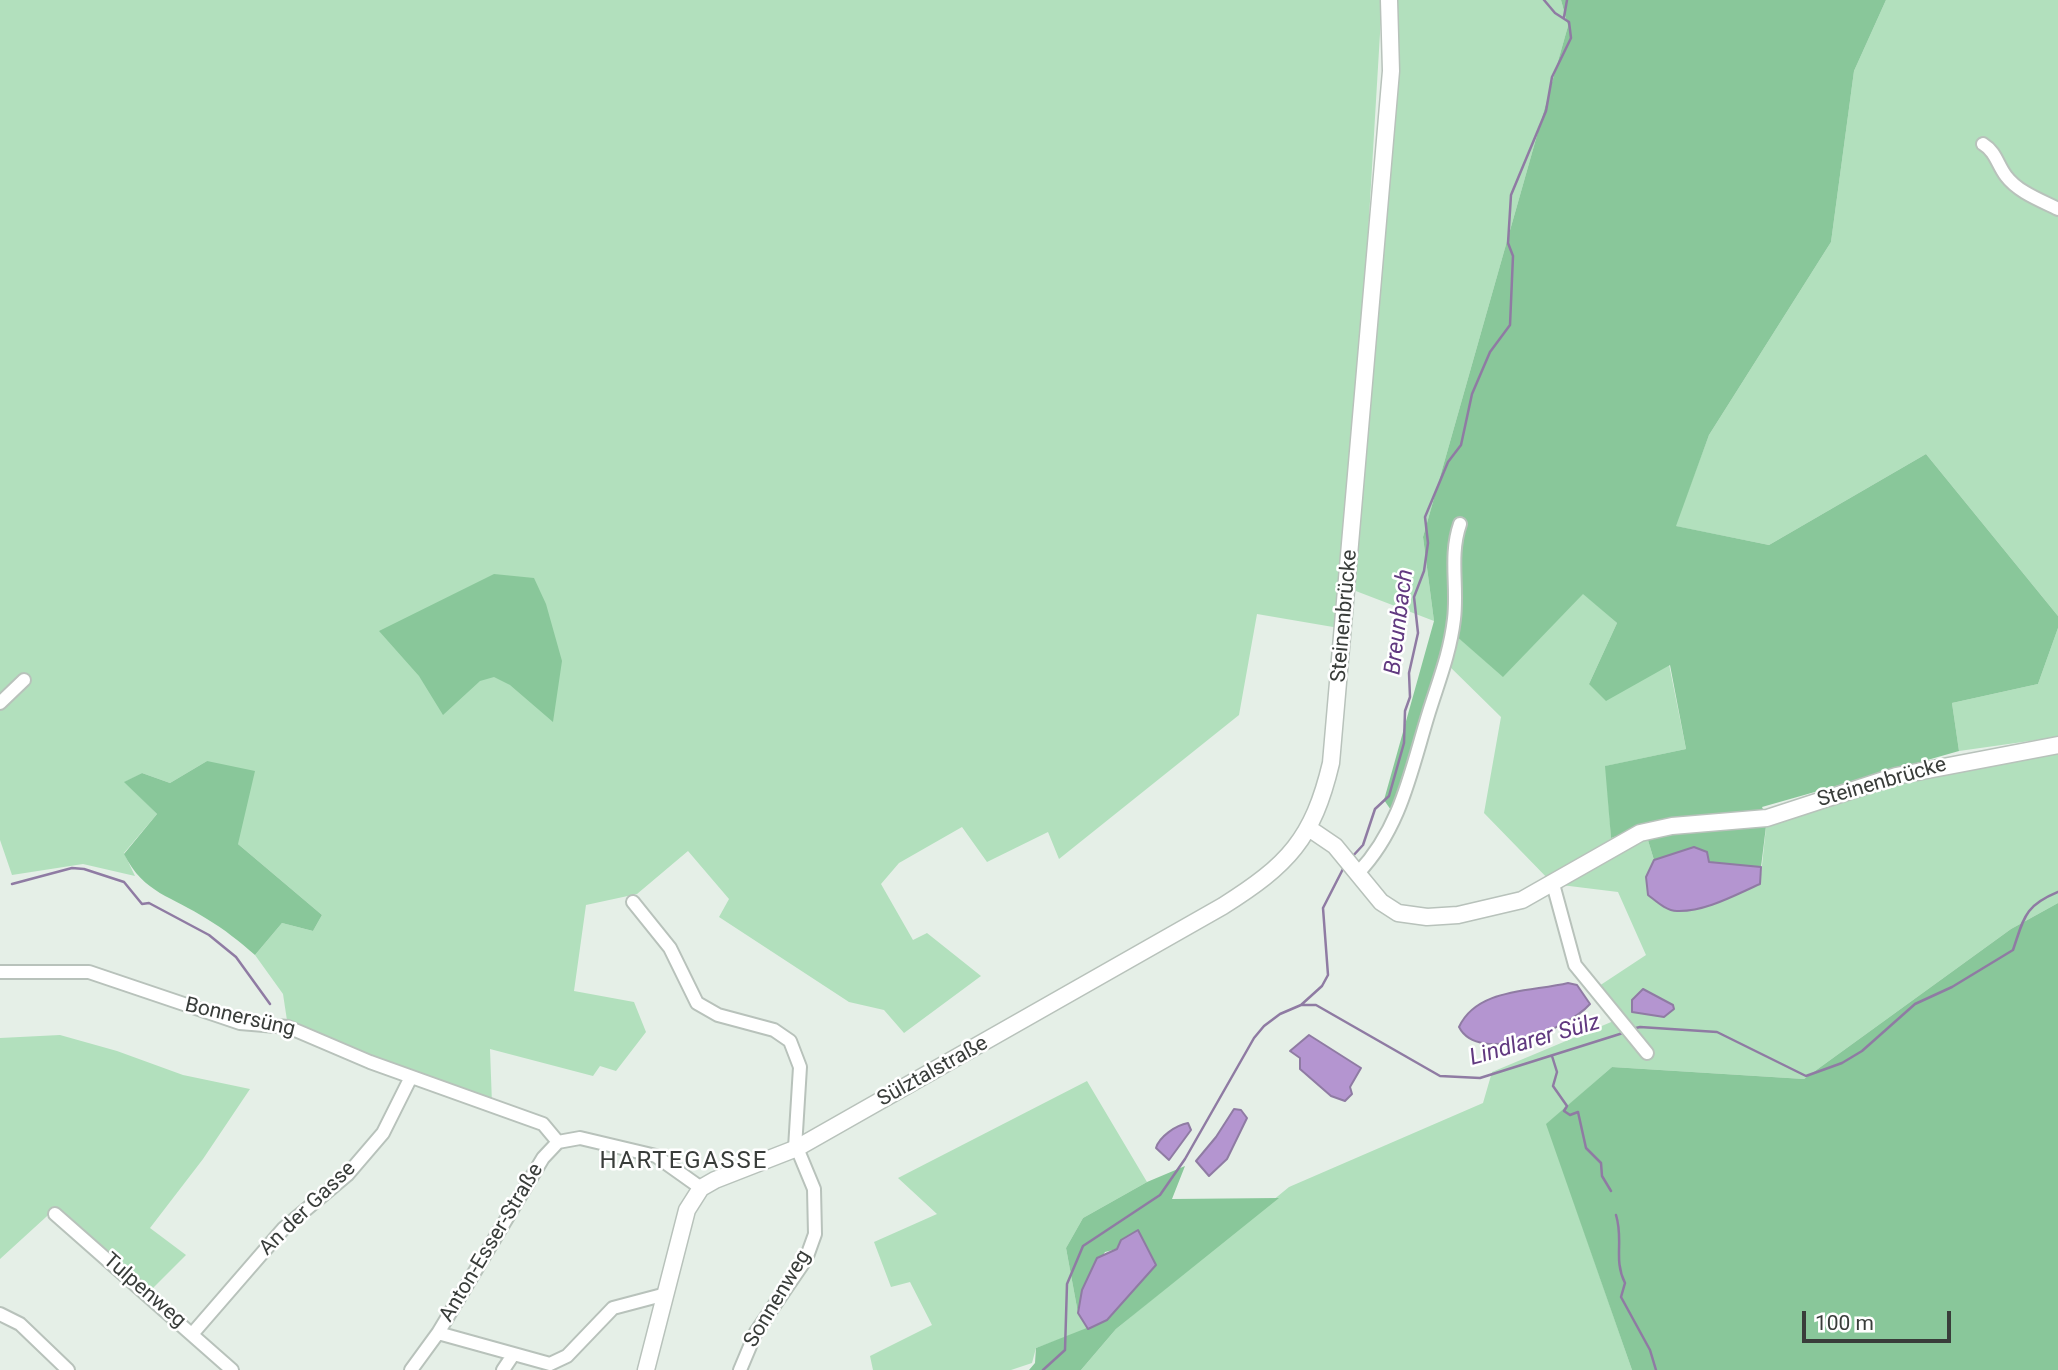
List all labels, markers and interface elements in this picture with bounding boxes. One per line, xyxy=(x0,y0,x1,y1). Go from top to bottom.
street label: Steinenbrücke xyxy=(1327,549,1363,683)
water label: Breunbach xyxy=(1380,568,1420,676)
street label: Steinenbrücke xyxy=(1815,753,1949,813)
street label: Bonnersüng xyxy=(182,993,298,1043)
water label: Lindlarer Sülz xyxy=(1467,1009,1603,1073)
street label: Sülztalstraße xyxy=(873,1031,993,1113)
district label: HARTEGASSE xyxy=(601,1148,767,1176)
street label: An der Gasse xyxy=(255,1157,361,1261)
street label: Anton-Esser-Straße xyxy=(435,1159,549,1327)
street label: Sonnenweg xyxy=(739,1246,817,1352)
street label: Tulpenweg xyxy=(97,1248,191,1334)
scale bar xyxy=(1806,1296,1955,1340)
text: 100 m xyxy=(1815,1311,1874,1335)

